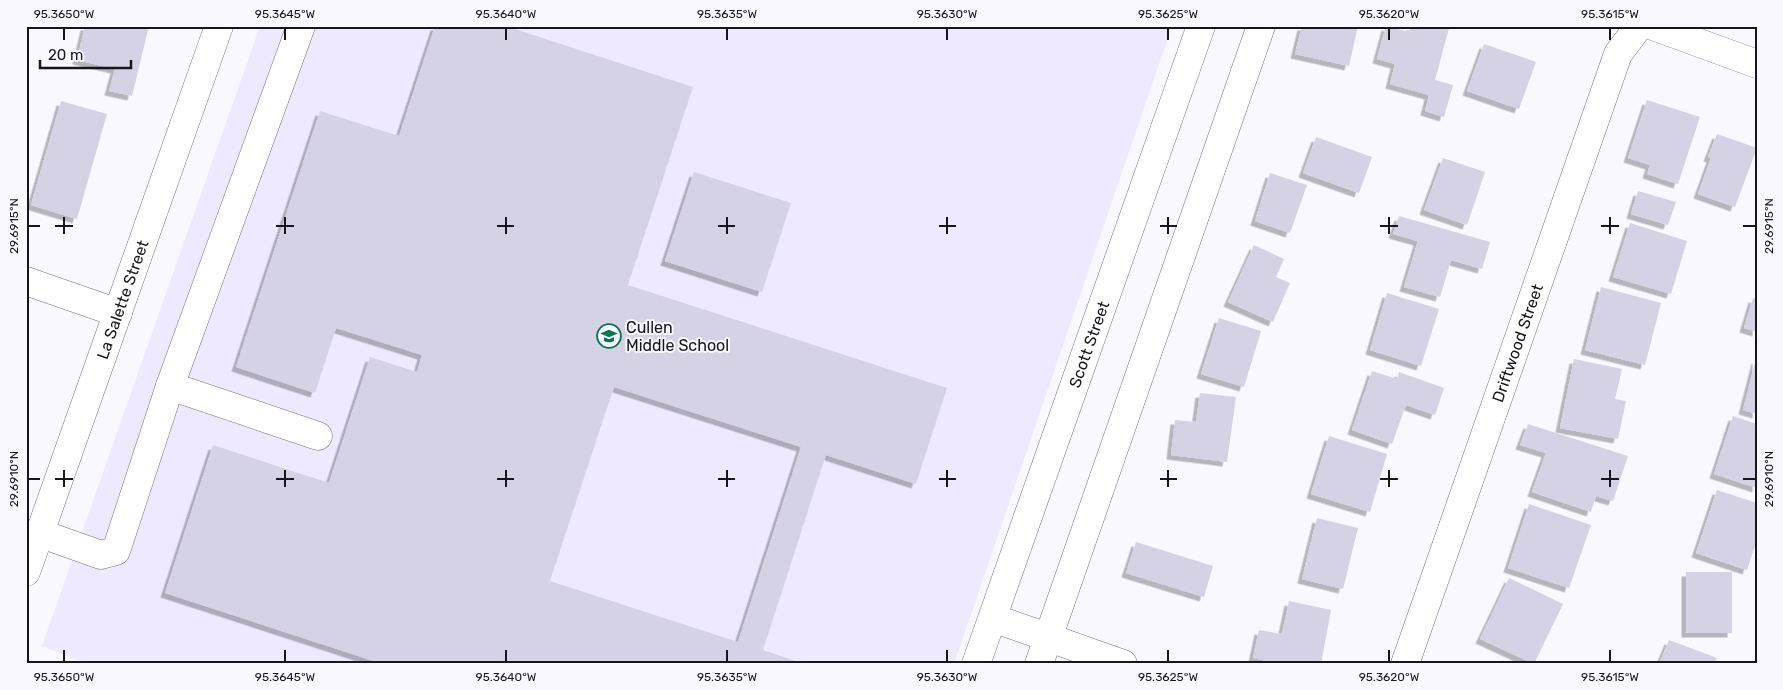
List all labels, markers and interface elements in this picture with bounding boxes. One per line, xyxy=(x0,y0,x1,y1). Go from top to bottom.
text: 95.3650°W xyxy=(34,7,95,21)
text: 95.3645°W xyxy=(255,7,316,21)
text: 95.3640°W xyxy=(476,7,537,21)
text: 95.3635°W xyxy=(697,7,757,21)
text: 95.3630°W xyxy=(917,7,978,21)
text: 95.3625°W xyxy=(1138,7,1198,21)
text: 95.3620°W xyxy=(1359,7,1420,21)
text: 95.3615°W xyxy=(1581,7,1639,21)
scale bar xyxy=(40,38,131,70)
text: 20 m xyxy=(48,46,83,64)
text: 29.6915°N xyxy=(7,198,21,254)
text: 29.6915°N xyxy=(1762,198,1776,254)
street label: La Salette Street xyxy=(93,237,152,362)
street label: Driftwood Street xyxy=(1488,281,1547,405)
street label: Scott Street xyxy=(1065,298,1113,390)
place label: Cullen Middle School xyxy=(626,318,729,355)
school or university icon: Cullen Middle School xyxy=(596,323,622,349)
text: 29.6910°N xyxy=(7,451,21,507)
text: 29.6910°N xyxy=(1762,451,1776,507)
text: 95.3650°W xyxy=(34,670,95,684)
text: 95.3645°W xyxy=(255,670,316,684)
text: 95.3640°W xyxy=(476,670,537,684)
text: 95.3635°W xyxy=(697,670,757,684)
text: 95.3630°W xyxy=(917,670,978,684)
text: 95.3625°W xyxy=(1138,670,1198,684)
text: 95.3620°W xyxy=(1359,670,1420,684)
text: 95.3615°W xyxy=(1581,670,1639,684)

